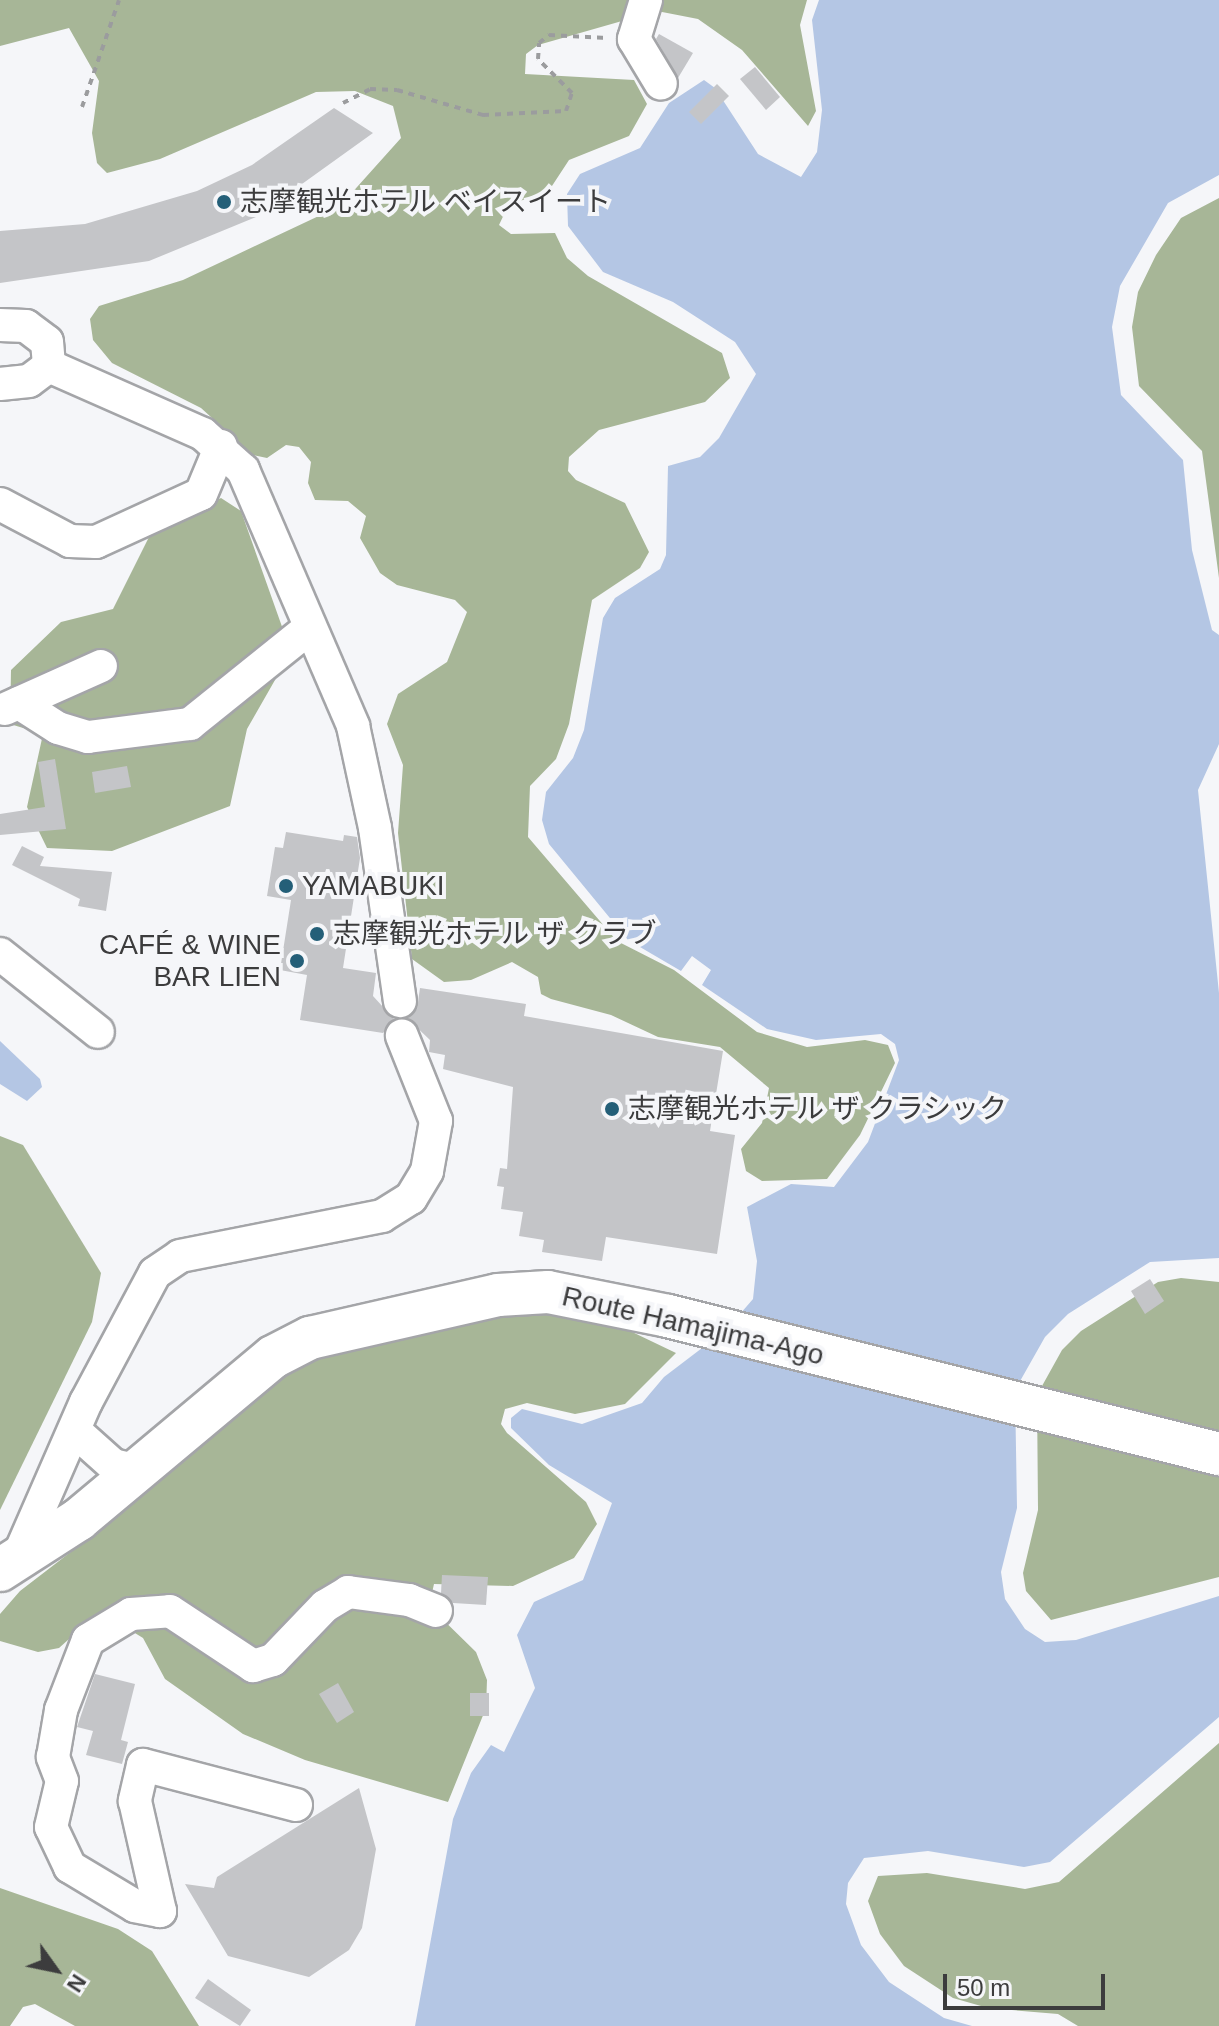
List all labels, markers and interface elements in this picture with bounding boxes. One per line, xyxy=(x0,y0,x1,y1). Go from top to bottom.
place label: 志摩観光ホテル ベイスイート xyxy=(240,185,612,219)
marker: 志摩観光ホテル ベイスイート xyxy=(215,193,233,211)
place label: YAMABUKI xyxy=(302,869,445,903)
marker: YAMABUKI xyxy=(277,877,295,895)
place label: 志摩観光ホテル ザ クラブ xyxy=(333,917,657,951)
marker: 志摩観光ホテル ザ クラブ xyxy=(308,925,326,943)
place label: CAFÉ & WINE BAR LIEN xyxy=(99,928,281,994)
marker: CAFÉ & WINE BAR LIEN xyxy=(288,952,306,970)
place label: 志摩観光ホテル ザ クラシック xyxy=(628,1092,1008,1126)
marker: 志摩観光ホテル ザ クラシック xyxy=(603,1100,621,1118)
street label: Route Hamajima-Ago xyxy=(559,1280,827,1372)
north arrow xyxy=(16,1930,96,2010)
scale bar xyxy=(947,1958,1109,2008)
text: N xyxy=(62,1970,91,1997)
text: 50 m xyxy=(957,1974,1010,2001)

